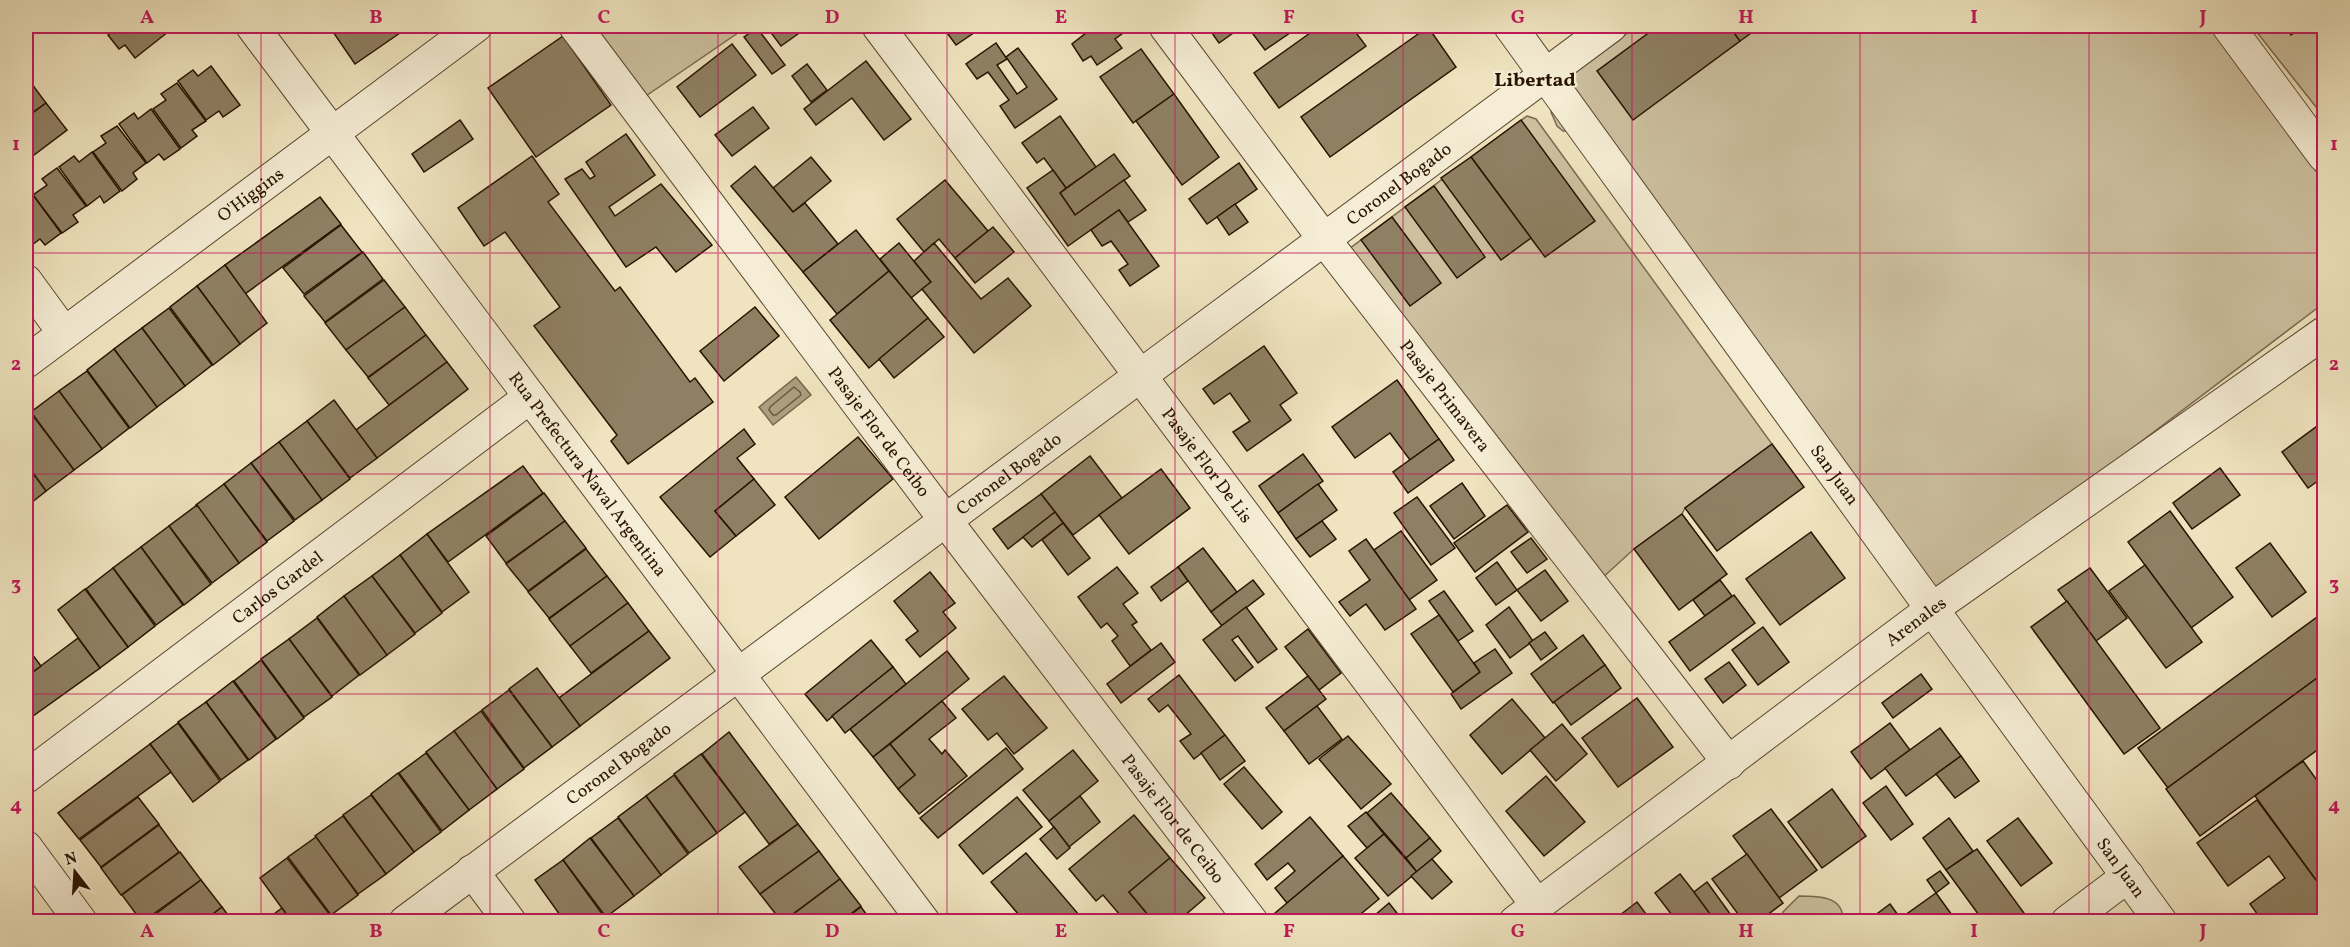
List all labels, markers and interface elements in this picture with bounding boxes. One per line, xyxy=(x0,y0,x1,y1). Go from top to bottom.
text: A xyxy=(140,4,154,32)
text: B xyxy=(369,4,383,32)
text: C xyxy=(598,4,611,32)
text: D xyxy=(825,4,839,32)
text: E xyxy=(1055,4,1067,32)
text: F xyxy=(1283,4,1295,32)
text: G xyxy=(1511,4,1525,32)
text: H xyxy=(1738,4,1754,32)
text: I xyxy=(1970,4,1978,32)
text: J xyxy=(2198,4,2207,32)
district label: Libertad xyxy=(1494,67,1576,95)
text: 1 xyxy=(12,131,20,159)
text: 1 xyxy=(2330,131,2338,159)
street label: Coronel Bogado xyxy=(1342,137,1457,232)
street label: O'Higgins xyxy=(213,162,290,229)
street label: Pasaje Primavera xyxy=(1393,335,1495,458)
text: 2 xyxy=(11,351,21,379)
text: 2 xyxy=(2329,351,2339,379)
street label: Pasaje Flor de Ceibo xyxy=(821,362,935,503)
street label: Rua Prefectura Naval Argentina xyxy=(502,367,672,583)
street label: Pasaje Flor De Lis xyxy=(1155,403,1258,529)
street label: Coronel Bogado xyxy=(952,427,1067,522)
street label: San Juan xyxy=(1803,440,1864,511)
street label: Carlos Gardel xyxy=(228,546,329,631)
text: 3 xyxy=(11,571,21,599)
text: 3 xyxy=(2329,571,2339,599)
street label: Arenales xyxy=(1881,592,1952,654)
street label: Coronel Bogado xyxy=(562,717,677,812)
street label: Pasaje Flor de Ceibo xyxy=(1114,750,1230,890)
text: 4 xyxy=(10,792,22,820)
text: 4 xyxy=(2328,792,2340,820)
street label: San Juan xyxy=(2089,833,2151,904)
north arrow xyxy=(45,842,105,902)
text: N xyxy=(62,847,80,872)
text: A xyxy=(140,918,154,946)
text: B xyxy=(369,918,383,946)
text: C xyxy=(598,918,611,946)
text: D xyxy=(825,918,839,946)
text: E xyxy=(1055,918,1067,946)
text: F xyxy=(1283,918,1295,946)
text: G xyxy=(1511,918,1525,946)
text: H xyxy=(1738,918,1754,946)
text: I xyxy=(1970,918,1978,946)
text: J xyxy=(2198,918,2207,946)

